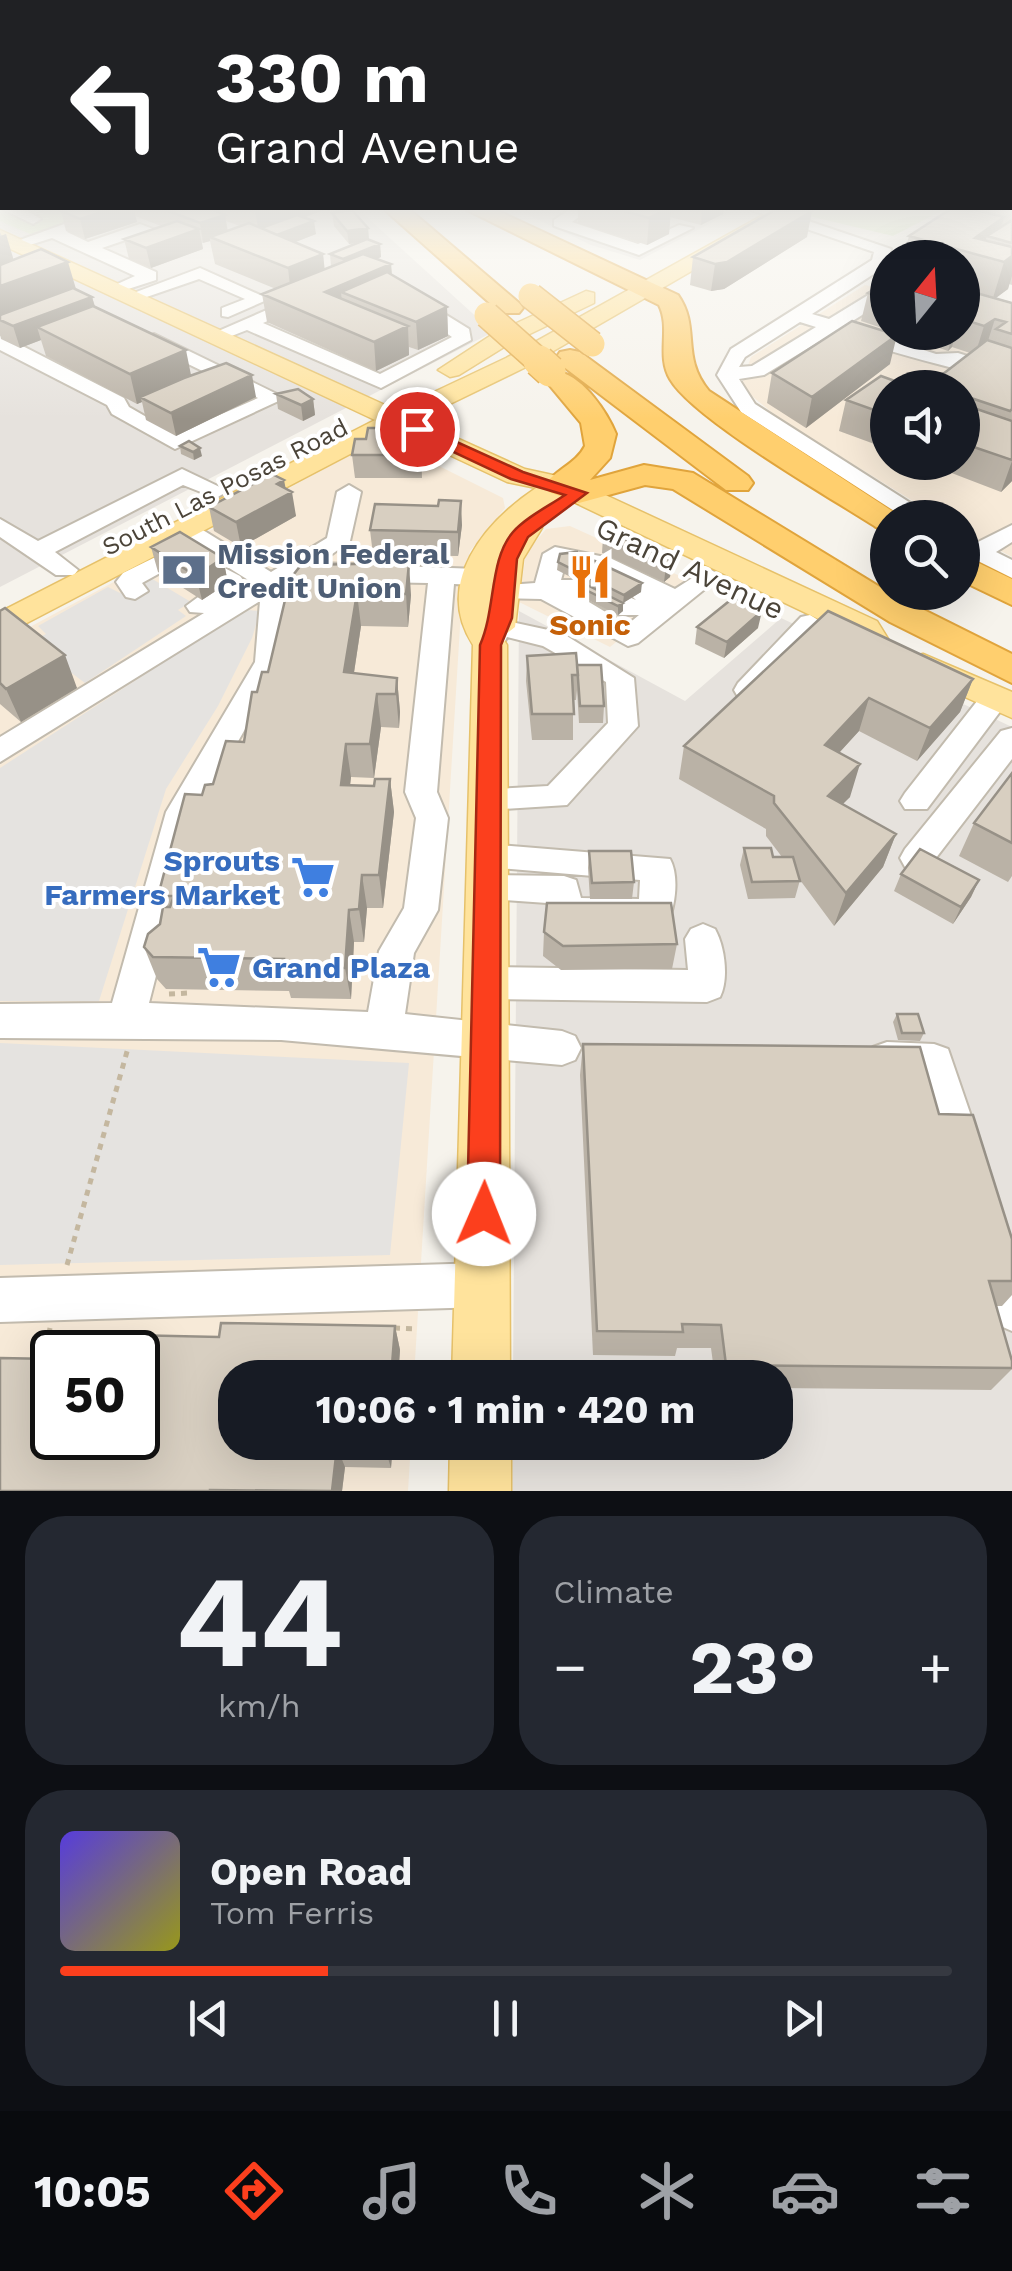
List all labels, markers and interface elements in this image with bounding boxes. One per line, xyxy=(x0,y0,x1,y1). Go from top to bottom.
text: 330 m xyxy=(215,37,429,119)
icon: left xyxy=(50,40,180,170)
text: Grand Avenue xyxy=(215,121,520,174)
north arrow xyxy=(870,240,980,350)
map controls xyxy=(870,240,980,610)
button: sound xyxy=(870,370,980,480)
pin xyxy=(375,387,460,472)
icon: arrive xyxy=(390,402,445,457)
street label: South Las Posas Road xyxy=(97,412,353,562)
button: search xyxy=(870,500,980,610)
street label: Grand Avenue xyxy=(591,509,789,627)
place label: Mission Federal Credit Union xyxy=(217,536,449,605)
bank icon: Mission Federal Credit Union xyxy=(160,546,208,594)
restaurant icon: Sonic xyxy=(566,553,614,601)
place label: Sonic xyxy=(549,607,631,642)
place label: Sprouts Farmers Market xyxy=(44,843,280,912)
supermarket icon: Sprouts Farmers Market xyxy=(289,853,337,901)
supermarket icon: Grand Plaza xyxy=(195,943,243,991)
place label: Grand Plaza xyxy=(252,950,431,985)
position arrow xyxy=(432,1162,536,1266)
speed limit sign: 50 xyxy=(30,1330,160,1460)
text: 10:06 · 1 min · 420 m xyxy=(316,1388,695,1432)
text: 44 xyxy=(175,1545,343,1698)
text: Climate xyxy=(554,1573,674,1611)
text: 23° xyxy=(690,1623,816,1711)
text: − xyxy=(554,1635,587,1699)
text: + xyxy=(919,1635,952,1699)
text: km/h xyxy=(218,1687,300,1725)
text: Open Road xyxy=(210,1850,412,1894)
text: Tom Ferris xyxy=(210,1894,374,1932)
icon: previous xyxy=(181,1991,236,2046)
icon: pause xyxy=(478,1991,533,2046)
icon: next xyxy=(776,1991,831,2046)
icon: directions xyxy=(219,2156,289,2226)
icon: music xyxy=(357,2156,427,2226)
icon: phone xyxy=(494,2156,564,2226)
icon: climate xyxy=(632,2156,702,2226)
icon: car xyxy=(770,2156,840,2226)
icon: filters xyxy=(908,2156,978,2226)
text: 10:05 xyxy=(34,2165,151,2218)

